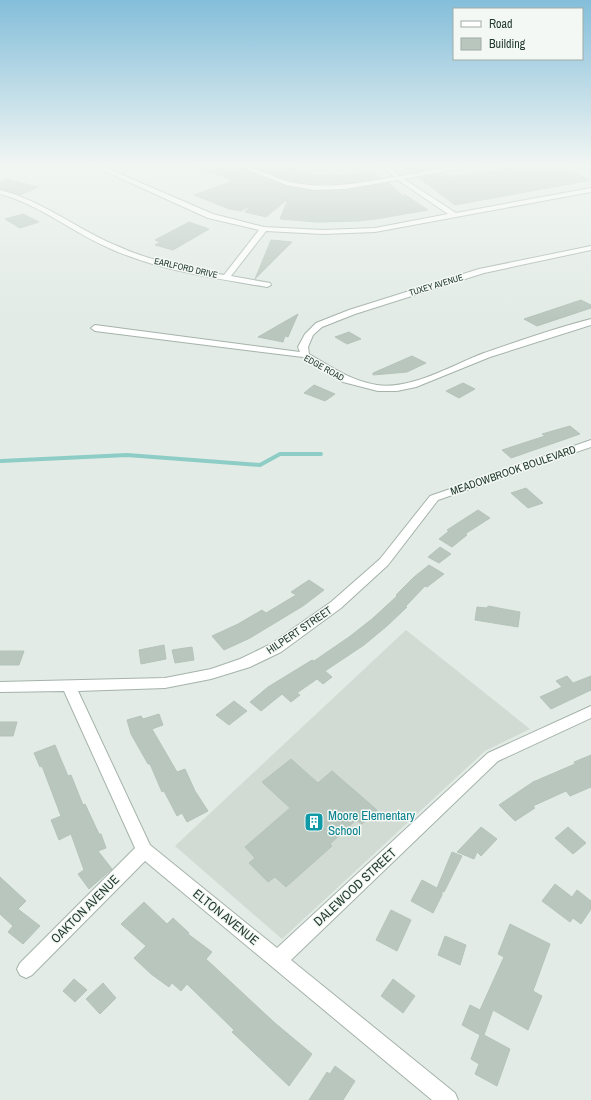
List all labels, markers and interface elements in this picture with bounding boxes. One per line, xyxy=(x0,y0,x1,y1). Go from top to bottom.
legend xyxy=(453,8,583,60)
text: Road xyxy=(489,16,513,32)
text: Building xyxy=(489,36,526,52)
street label: EARLFORD DRIVE xyxy=(153,255,219,281)
street label: TUXEY AVENUE xyxy=(407,271,465,299)
street label: EDGE ROAD xyxy=(302,352,346,384)
street label: MEADOWBROOK BOULEVARD xyxy=(448,442,578,498)
street label: HILPERT STREET xyxy=(264,603,335,657)
place label: Moore Elementary School xyxy=(328,807,416,839)
building icon: Moore Elementary School xyxy=(303,811,325,833)
street label: DALEWOOD STREET xyxy=(310,844,400,930)
street label: OAKTON AVENUE xyxy=(47,871,123,947)
street label: ELTON AVENUE xyxy=(190,885,262,949)

